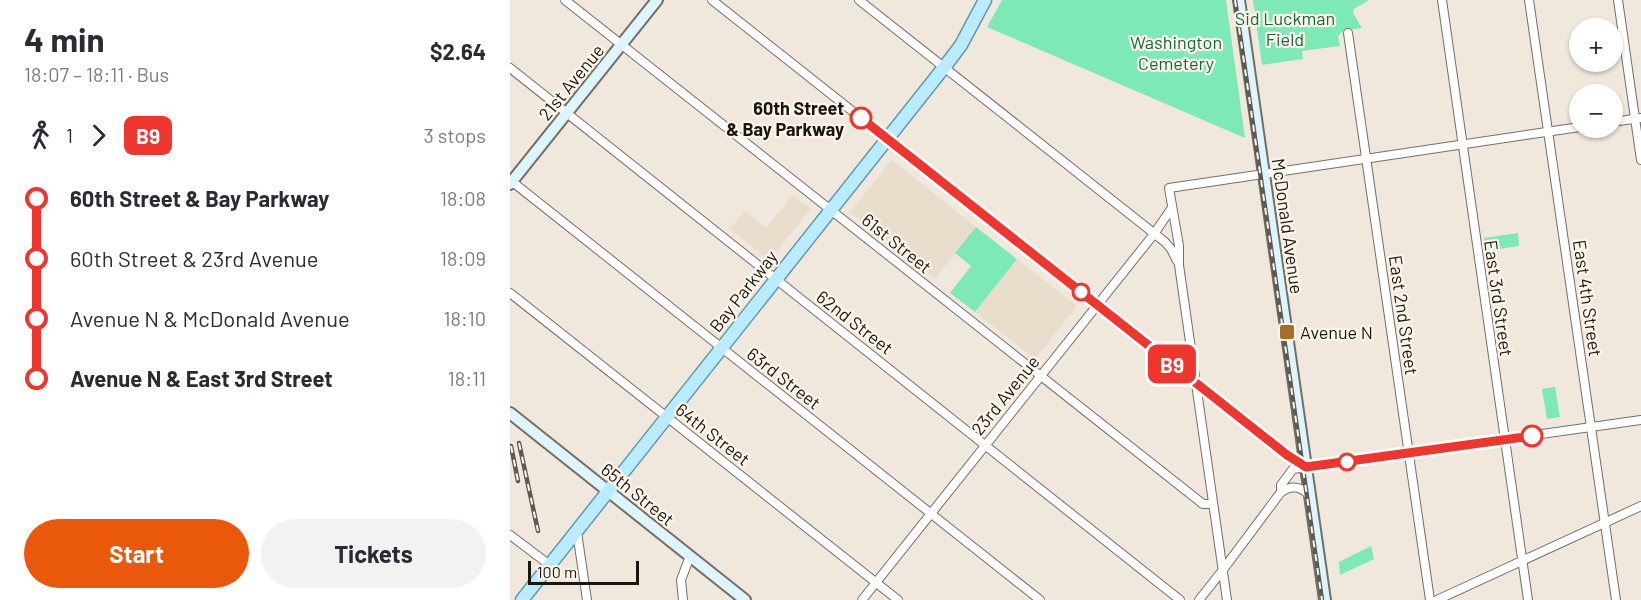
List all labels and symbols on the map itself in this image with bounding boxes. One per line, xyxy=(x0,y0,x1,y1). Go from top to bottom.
park label: Sid Luckman Field xyxy=(1235,7,1335,50)
park label: Washington Cemetery xyxy=(1130,31,1222,74)
street label: 21st Avenue xyxy=(534,39,608,125)
place label: 60th Street & Bay Parkway xyxy=(726,97,844,140)
marker: 60th Street & Bay Parkway xyxy=(850,107,872,129)
street label: McDonald Avenue xyxy=(1268,157,1308,295)
street label: 61st Street xyxy=(858,208,936,278)
street label: East 3rd Street xyxy=(1480,238,1518,358)
street label: East 4th Street xyxy=(1569,238,1607,358)
street label: Bay Parkway xyxy=(704,246,782,336)
street label: East 2nd Street xyxy=(1385,254,1423,376)
unlabelled marker xyxy=(1072,283,1090,301)
street label: 62nd Street xyxy=(812,285,898,359)
place label: Avenue N xyxy=(1300,321,1373,343)
marker: Avenue N xyxy=(1278,323,1296,341)
street label: 63rd Street xyxy=(743,342,825,414)
line badge: B9 xyxy=(1145,344,1199,384)
street label: 23rd Avenue xyxy=(966,351,1044,439)
street label: 64th Street xyxy=(671,398,755,470)
unlabelled marker xyxy=(1521,425,1543,447)
unlabelled marker xyxy=(1338,453,1356,471)
street label: 65th Street xyxy=(597,458,679,530)
scale bar xyxy=(528,558,639,586)

